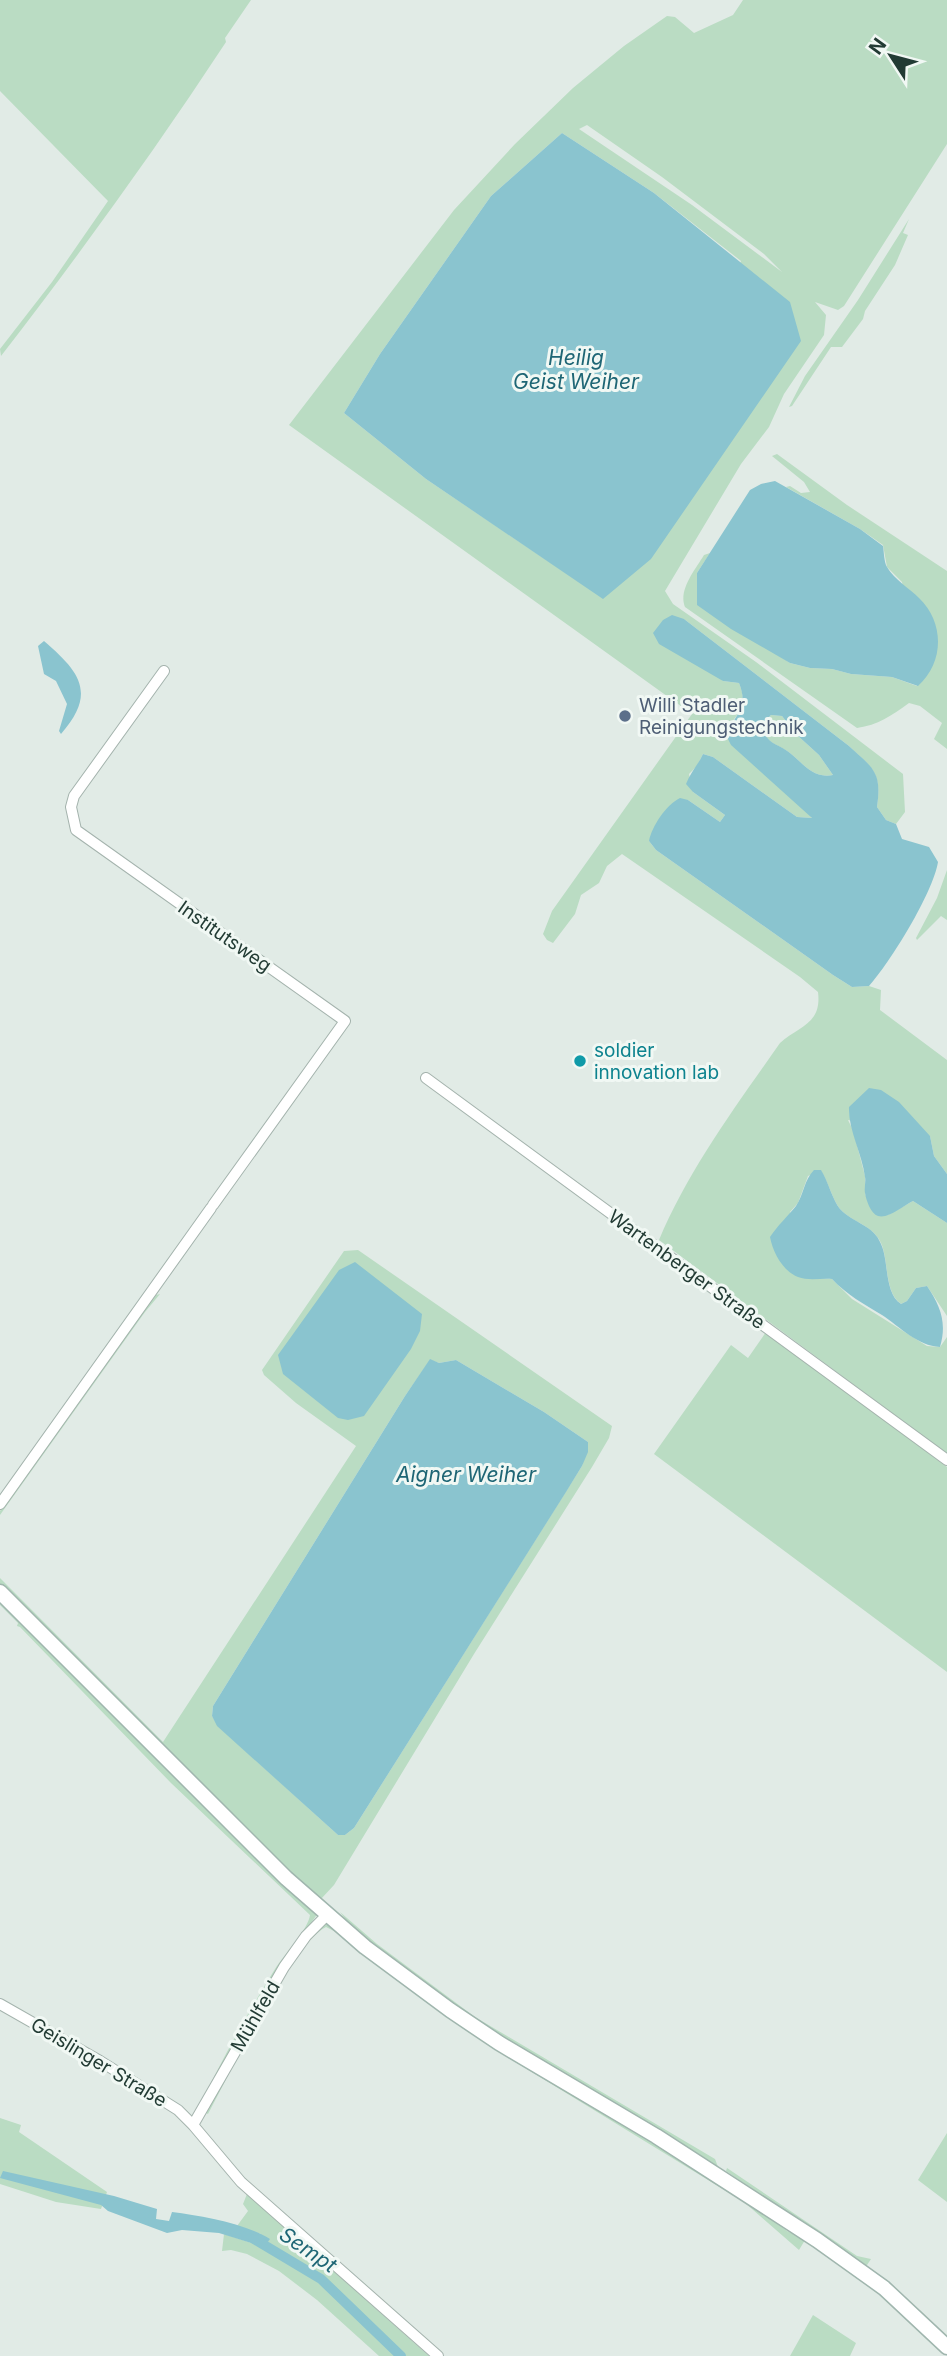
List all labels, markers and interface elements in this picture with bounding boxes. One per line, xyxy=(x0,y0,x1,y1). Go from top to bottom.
north arrow xyxy=(856,21,926,91)
text: N xyxy=(864,34,891,59)
water label: Heilig Geist Weiher xyxy=(513,345,640,394)
place label: Willi Stadler Reinigungstechnik xyxy=(639,694,804,739)
marker: Willi Stadler Reinigungstechnik xyxy=(617,708,633,724)
street label: Institutsweg xyxy=(174,896,276,977)
place label: soldier innovation lab xyxy=(594,1039,719,1084)
marker: soldier innovation lab xyxy=(572,1053,588,1069)
street label: Wartenberger Straße xyxy=(604,1205,770,1334)
water label: Aigner Weiher xyxy=(395,1462,537,1487)
street label: Mühlfeld xyxy=(226,1977,285,2056)
street label: Geislinger Straße xyxy=(27,2013,171,2112)
water label: Sempt xyxy=(275,2221,343,2278)

